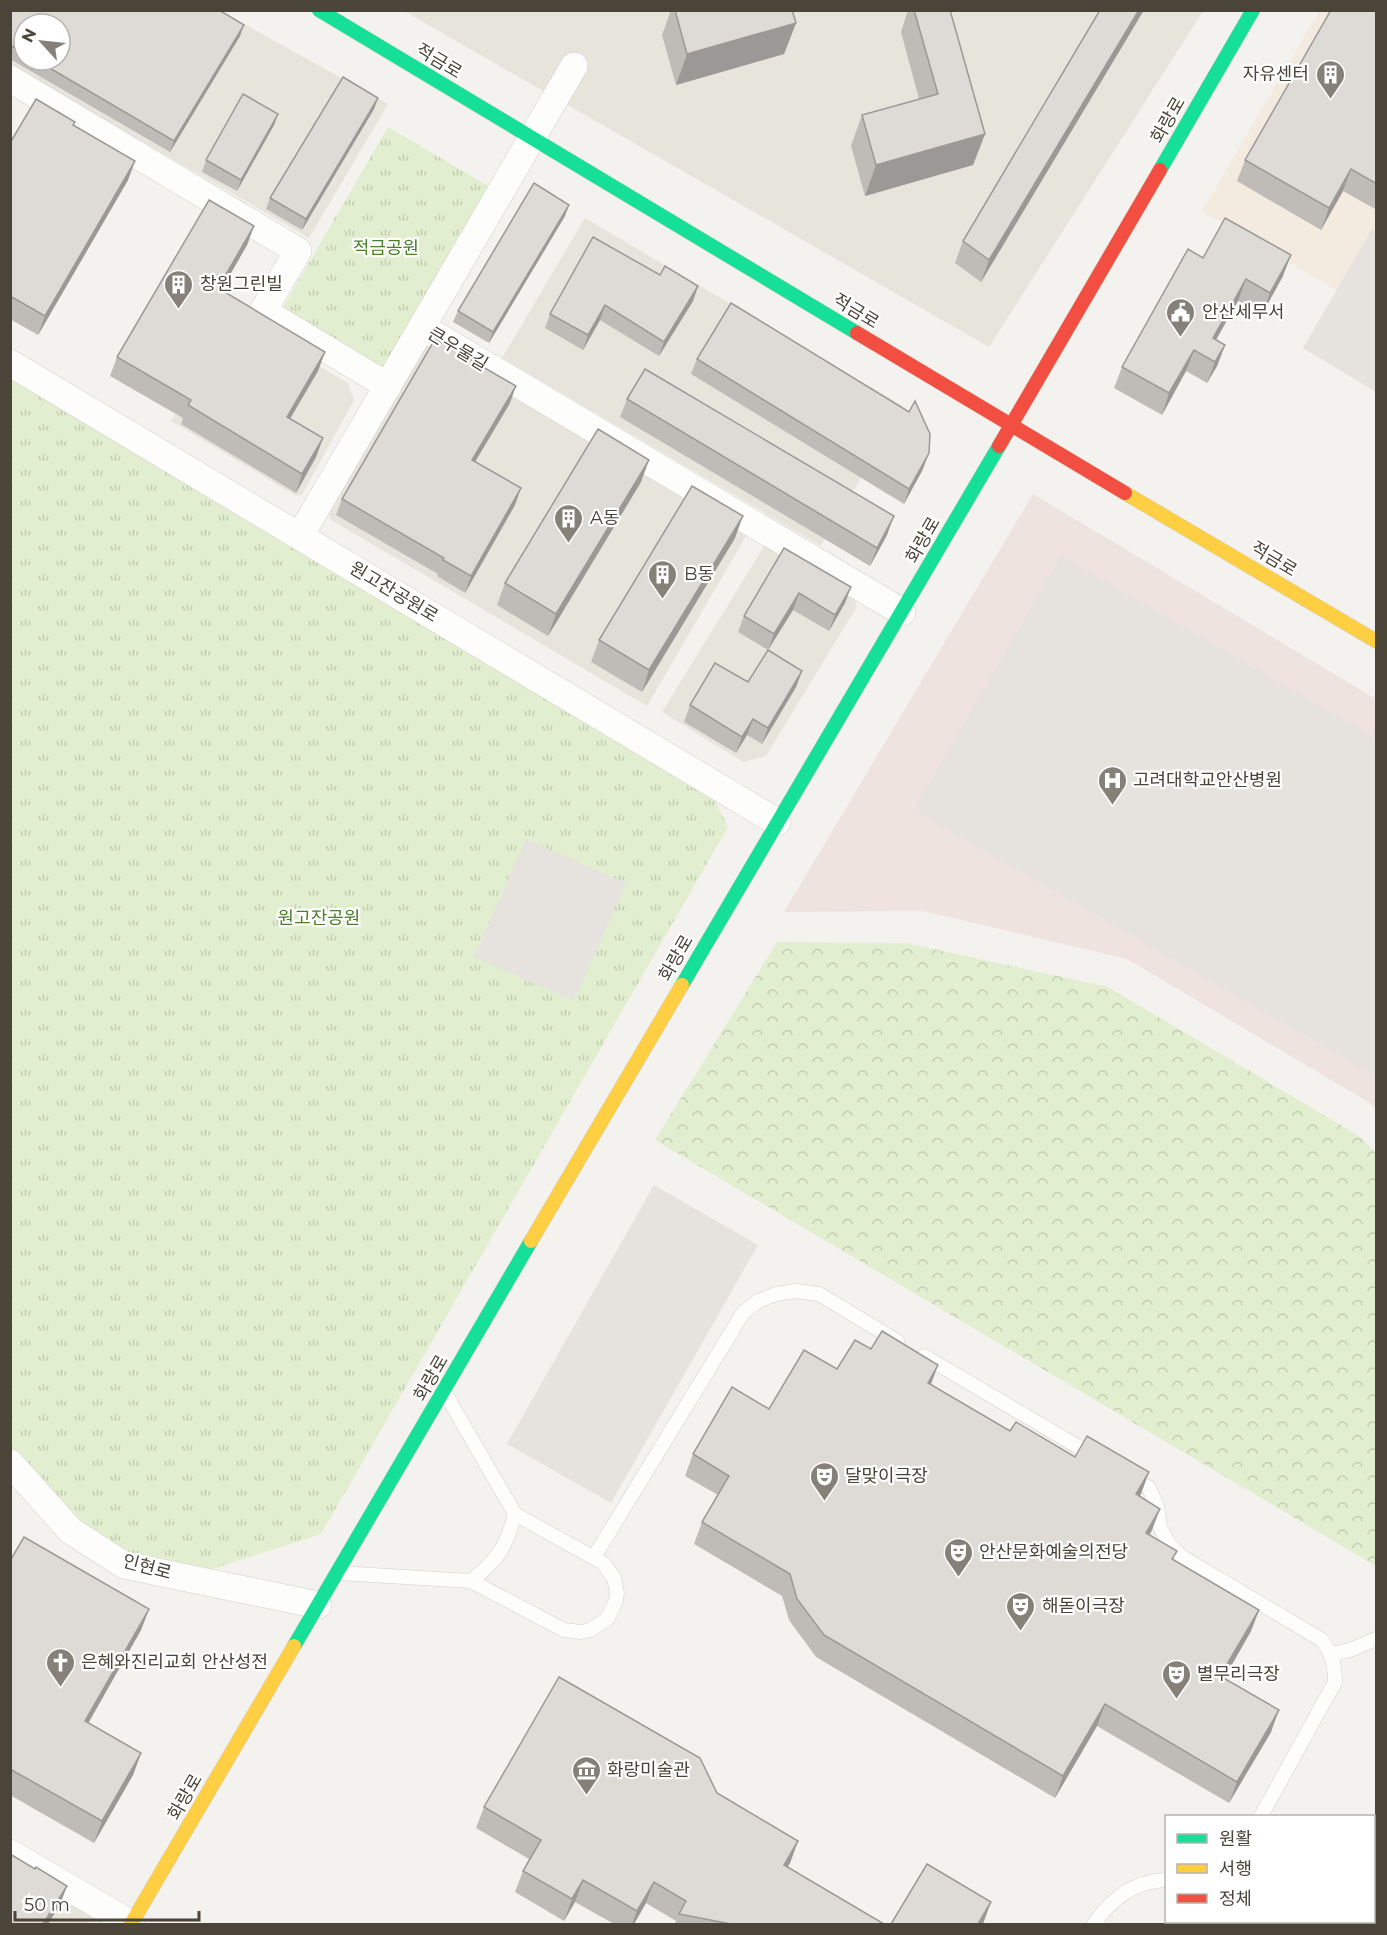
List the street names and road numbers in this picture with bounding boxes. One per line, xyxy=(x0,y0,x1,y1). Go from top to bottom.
street label: 적금로 xyxy=(412,39,466,83)
street label: 화랑로 xyxy=(1146,93,1190,147)
street label: 적금로 xyxy=(829,289,883,333)
street label: 큰우물길 xyxy=(424,323,492,375)
street label: 화랑로 xyxy=(901,513,945,567)
street label: 적금로 xyxy=(1247,537,1301,581)
street label: 원고잔공원로 xyxy=(346,557,442,627)
street label: 화랑로 xyxy=(654,931,698,985)
street label: 화랑로 xyxy=(409,1351,453,1405)
street label: 인현로 xyxy=(120,1550,174,1584)
street label: 화랑로 xyxy=(163,1770,207,1824)

